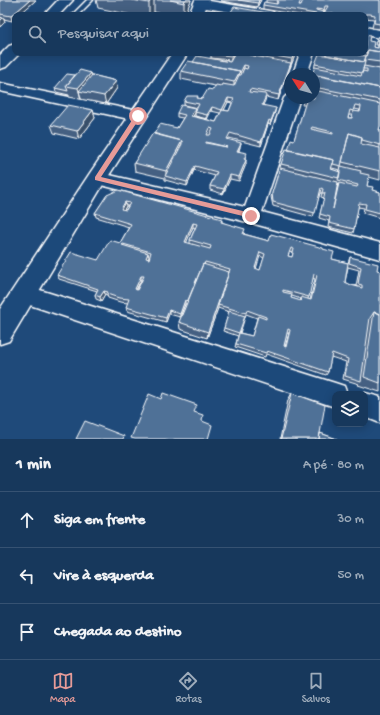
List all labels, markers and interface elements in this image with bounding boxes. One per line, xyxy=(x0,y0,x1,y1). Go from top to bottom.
search box xyxy=(12,12,368,56)
icon: search xyxy=(26,23,48,45)
text: Pesquisar aqui xyxy=(58,25,149,43)
north arrow xyxy=(284,68,320,104)
route start xyxy=(129,107,147,125)
route end xyxy=(242,207,260,225)
map controls xyxy=(332,391,368,427)
button: layers xyxy=(332,391,368,427)
text: 1 min xyxy=(16,455,51,475)
text: A pé · 80 m xyxy=(303,458,364,473)
icon: ahead xyxy=(16,509,38,531)
text: Siga em frente xyxy=(54,511,145,529)
text: 30 m xyxy=(338,512,364,527)
icon: left xyxy=(16,565,38,587)
text: Vire à esquerda xyxy=(54,567,154,585)
text: 50 m xyxy=(337,568,364,583)
icon: arrive xyxy=(16,621,38,643)
text: Chegada ao destino xyxy=(54,623,181,641)
tab: Mapa xyxy=(50,670,75,706)
tab: Rotas xyxy=(175,670,202,706)
tab: Salvos xyxy=(302,670,330,706)

